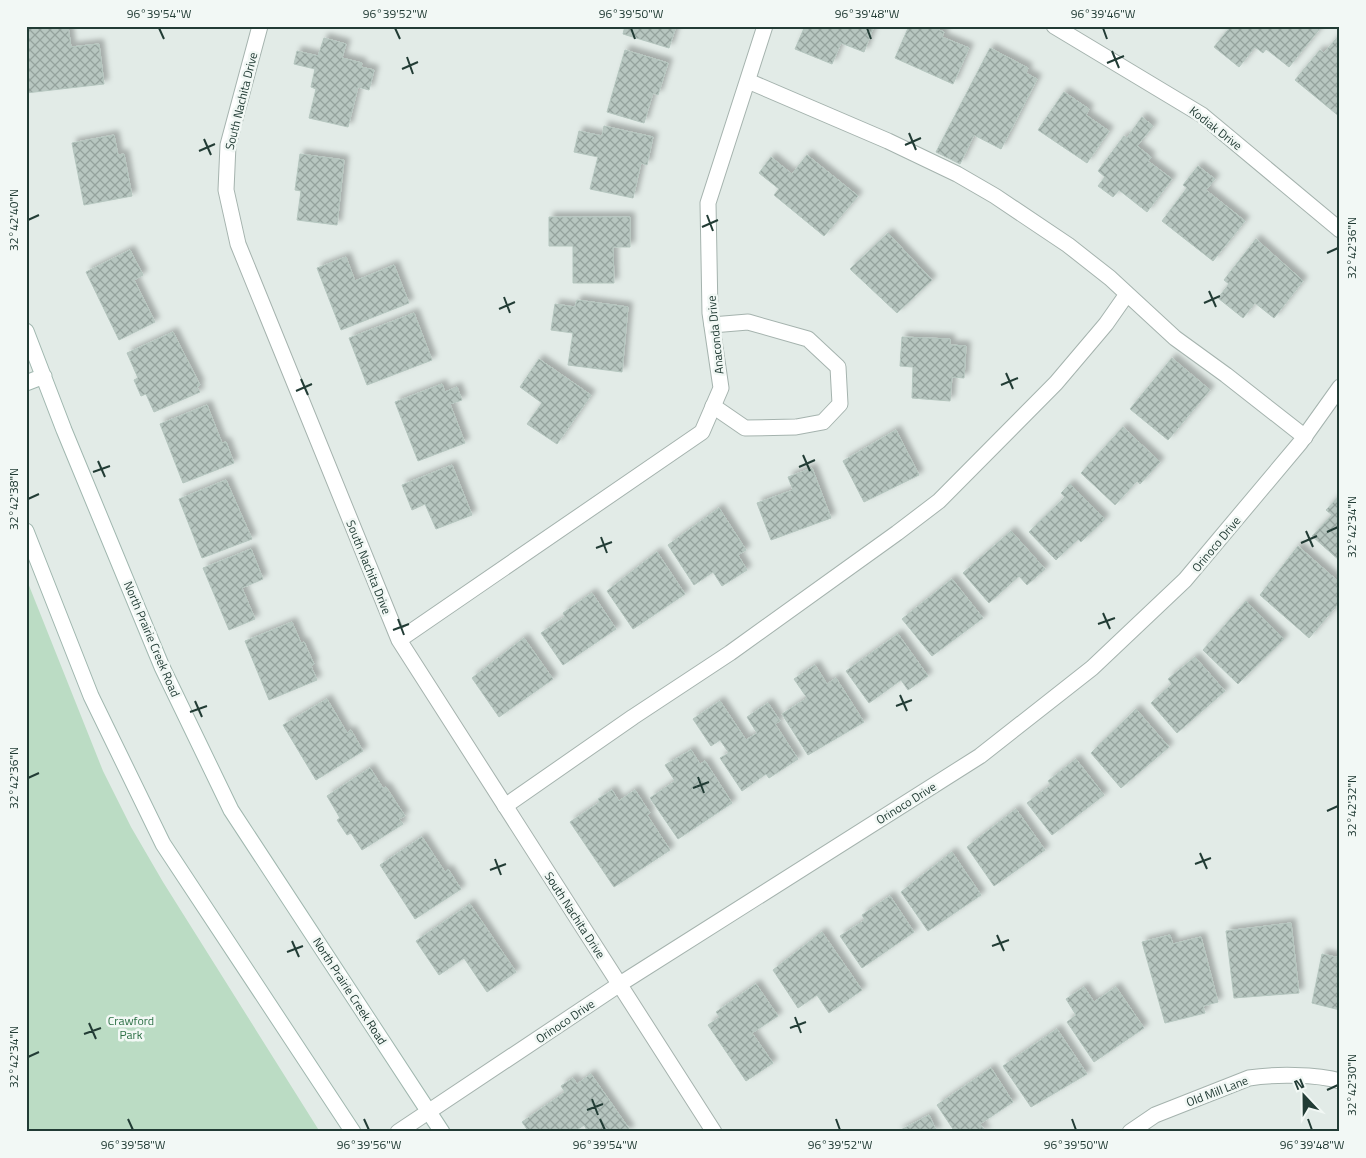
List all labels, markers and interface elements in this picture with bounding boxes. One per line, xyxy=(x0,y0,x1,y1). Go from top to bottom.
text: 96°39'54"W xyxy=(127,4,192,23)
text: 96°39'52"W xyxy=(363,4,428,23)
text: 96°39'50"W xyxy=(599,4,664,23)
text: 96°39'48"W xyxy=(835,4,900,23)
text: 96°39'46"W xyxy=(1071,4,1136,23)
street label: South Nachita Drive xyxy=(220,50,262,152)
street label: Kodiak Drive xyxy=(1185,101,1247,155)
text: 32°42'40"N xyxy=(4,189,23,251)
text: 32°42'36"N xyxy=(1342,217,1361,279)
street label: Anaconda Drive xyxy=(701,295,729,375)
text: 32°42'38"N xyxy=(4,468,23,530)
text: 32°42'34"N xyxy=(1342,496,1361,558)
street label: Orinoco Drive xyxy=(1187,512,1245,576)
street label: South Nachita Drive xyxy=(341,517,397,617)
street label: North Prairie Creek Road xyxy=(119,578,185,700)
text: 32°42'36"N xyxy=(4,747,23,809)
text: 32°42'32"N xyxy=(1342,775,1361,837)
street label: Orinoco Drive xyxy=(872,777,940,829)
street label: South Nachita Drive xyxy=(540,868,610,962)
street label: North Prairie Creek Road xyxy=(308,934,392,1048)
street label: Orinoco Drive xyxy=(532,994,598,1048)
park label: Crawford Park xyxy=(108,1011,154,1044)
text: 32°42'34"N xyxy=(4,1026,23,1088)
text: 32°42'30"N xyxy=(1342,1054,1361,1116)
north arrow xyxy=(1278,1070,1328,1120)
street label: Old Mill Lane xyxy=(1183,1071,1251,1111)
text: N xyxy=(1291,1072,1307,1095)
text: 96°39'58"W xyxy=(101,1135,166,1154)
text: 96°39'56"W xyxy=(337,1135,402,1154)
text: 96°39'54"W xyxy=(573,1135,638,1154)
text: 96°39'52"W xyxy=(808,1135,873,1154)
text: 96°39'50"W xyxy=(1044,1135,1109,1154)
text: 96°39'48"W xyxy=(1280,1135,1345,1154)

